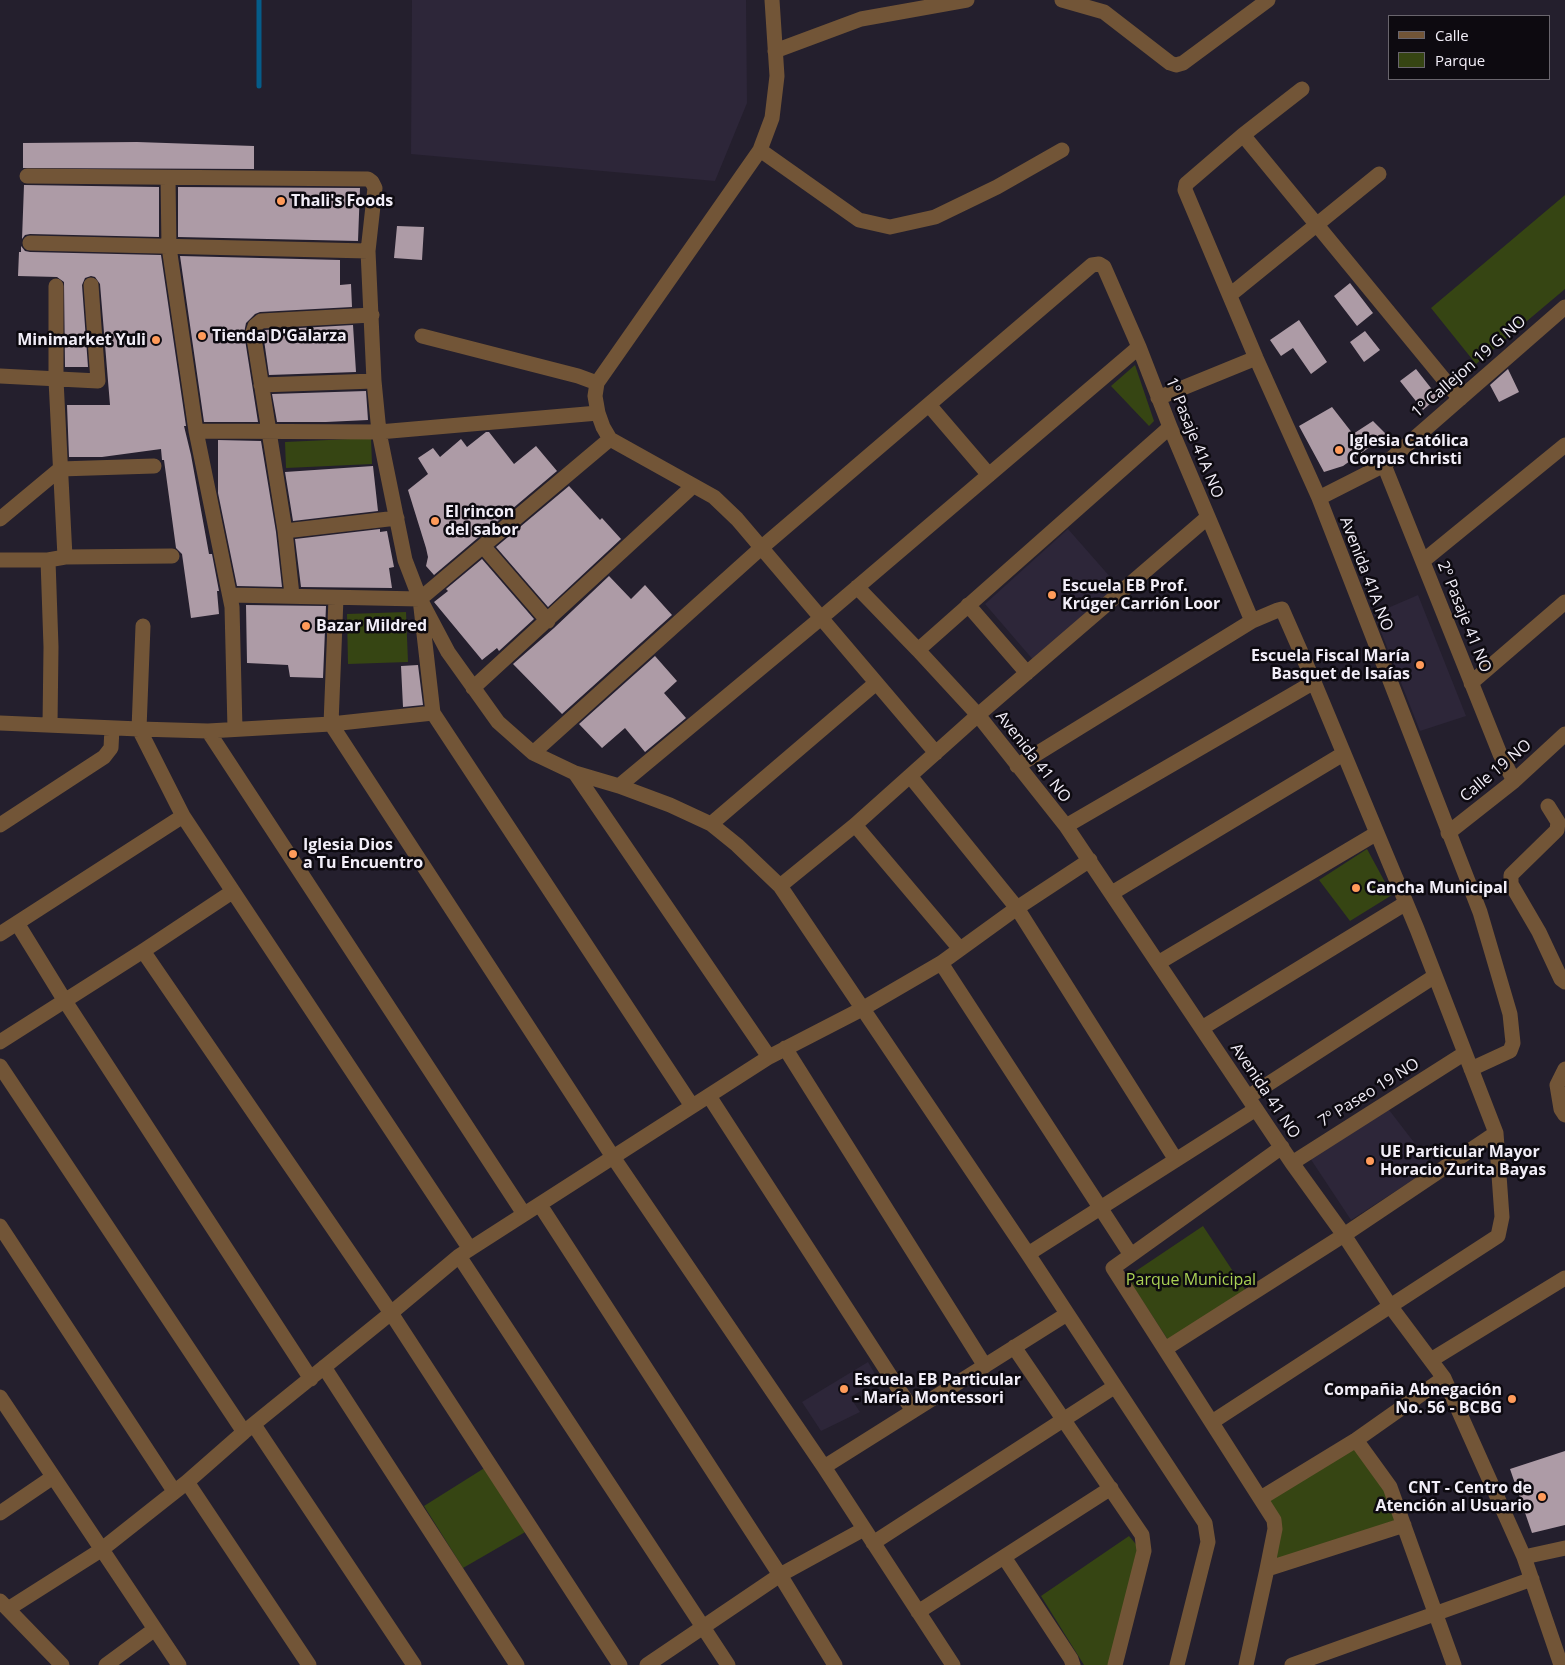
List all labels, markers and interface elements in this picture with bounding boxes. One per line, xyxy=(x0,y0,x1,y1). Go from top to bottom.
legend xyxy=(1388,15,1550,80)
text: Calle xyxy=(1435,25,1469,45)
text: Parque xyxy=(1435,50,1485,70)
place label: Thali's Foods xyxy=(291,191,393,211)
marker: Thali's Foods xyxy=(275,195,287,207)
street label: 1º Callejon 19 G NO xyxy=(1408,312,1530,422)
place label: Tienda D'Galarza xyxy=(212,326,347,346)
place label: Minimarket Yuli xyxy=(17,330,146,350)
marker: Tienda D'Galarza xyxy=(196,330,208,342)
marker: Minimarket Yuli xyxy=(150,334,162,346)
street label: 1º Pasaje 41A NO xyxy=(1161,375,1227,501)
place label: Iglesia Católica Corpus Christi xyxy=(1349,431,1469,469)
marker: Iglesia Católica Corpus Christi xyxy=(1333,444,1345,456)
place label: El rincon del sabor xyxy=(445,502,519,540)
street label: Avenida 41A NO xyxy=(1335,514,1397,634)
marker: El rincon del sabor xyxy=(429,515,441,527)
street label: 2º Pasaje 41 NO xyxy=(1433,558,1495,676)
place label: Escuela EB Prof. Krúger Carrión Loor xyxy=(1062,576,1220,614)
marker: Escuela EB Prof. Krúger Carrión Loor xyxy=(1046,589,1058,601)
place label: Bazar Mildred xyxy=(316,616,427,636)
marker: Bazar Mildred xyxy=(300,620,312,632)
place label: Escuela Fiscal María Basquet de Isaías xyxy=(1251,646,1410,684)
marker: Escuela Fiscal María Basquet de Isaías xyxy=(1414,659,1426,671)
street label: Avenida 41 NO xyxy=(991,707,1075,807)
street label: Calle 19 NO xyxy=(1456,736,1536,806)
place label: Iglesia Dios a Tu Encuentro xyxy=(303,835,423,873)
marker: Iglesia Dios a Tu Encuentro xyxy=(287,848,299,860)
place label: Cancha Municipal xyxy=(1366,878,1508,898)
marker: Cancha Municipal xyxy=(1350,882,1362,894)
street label: Avenida 41 NO xyxy=(1226,1040,1304,1142)
street label: 7º Paseo 19 NO xyxy=(1315,1054,1423,1132)
place label: UE Particular Mayor Horacio Zurita Bayas xyxy=(1380,1142,1546,1180)
marker: UE Particular Mayor Horacio Zurita Bayas xyxy=(1364,1155,1376,1167)
park label: Parque Municipal xyxy=(1126,1270,1256,1290)
place label: Escuela EB Particular - María Montessori xyxy=(854,1370,1021,1408)
place label: Compañia Abnegación No. 56 - BCBG xyxy=(1324,1380,1502,1418)
marker: Escuela EB Particular - María Montessori xyxy=(838,1383,850,1395)
marker: Compañia Abnegación No. 56 - BCBG xyxy=(1506,1393,1518,1405)
place label: CNT - Centro de Atención al Usuario xyxy=(1375,1478,1532,1516)
marker: CNT - Centro de Atención al Usuario xyxy=(1536,1491,1548,1503)

